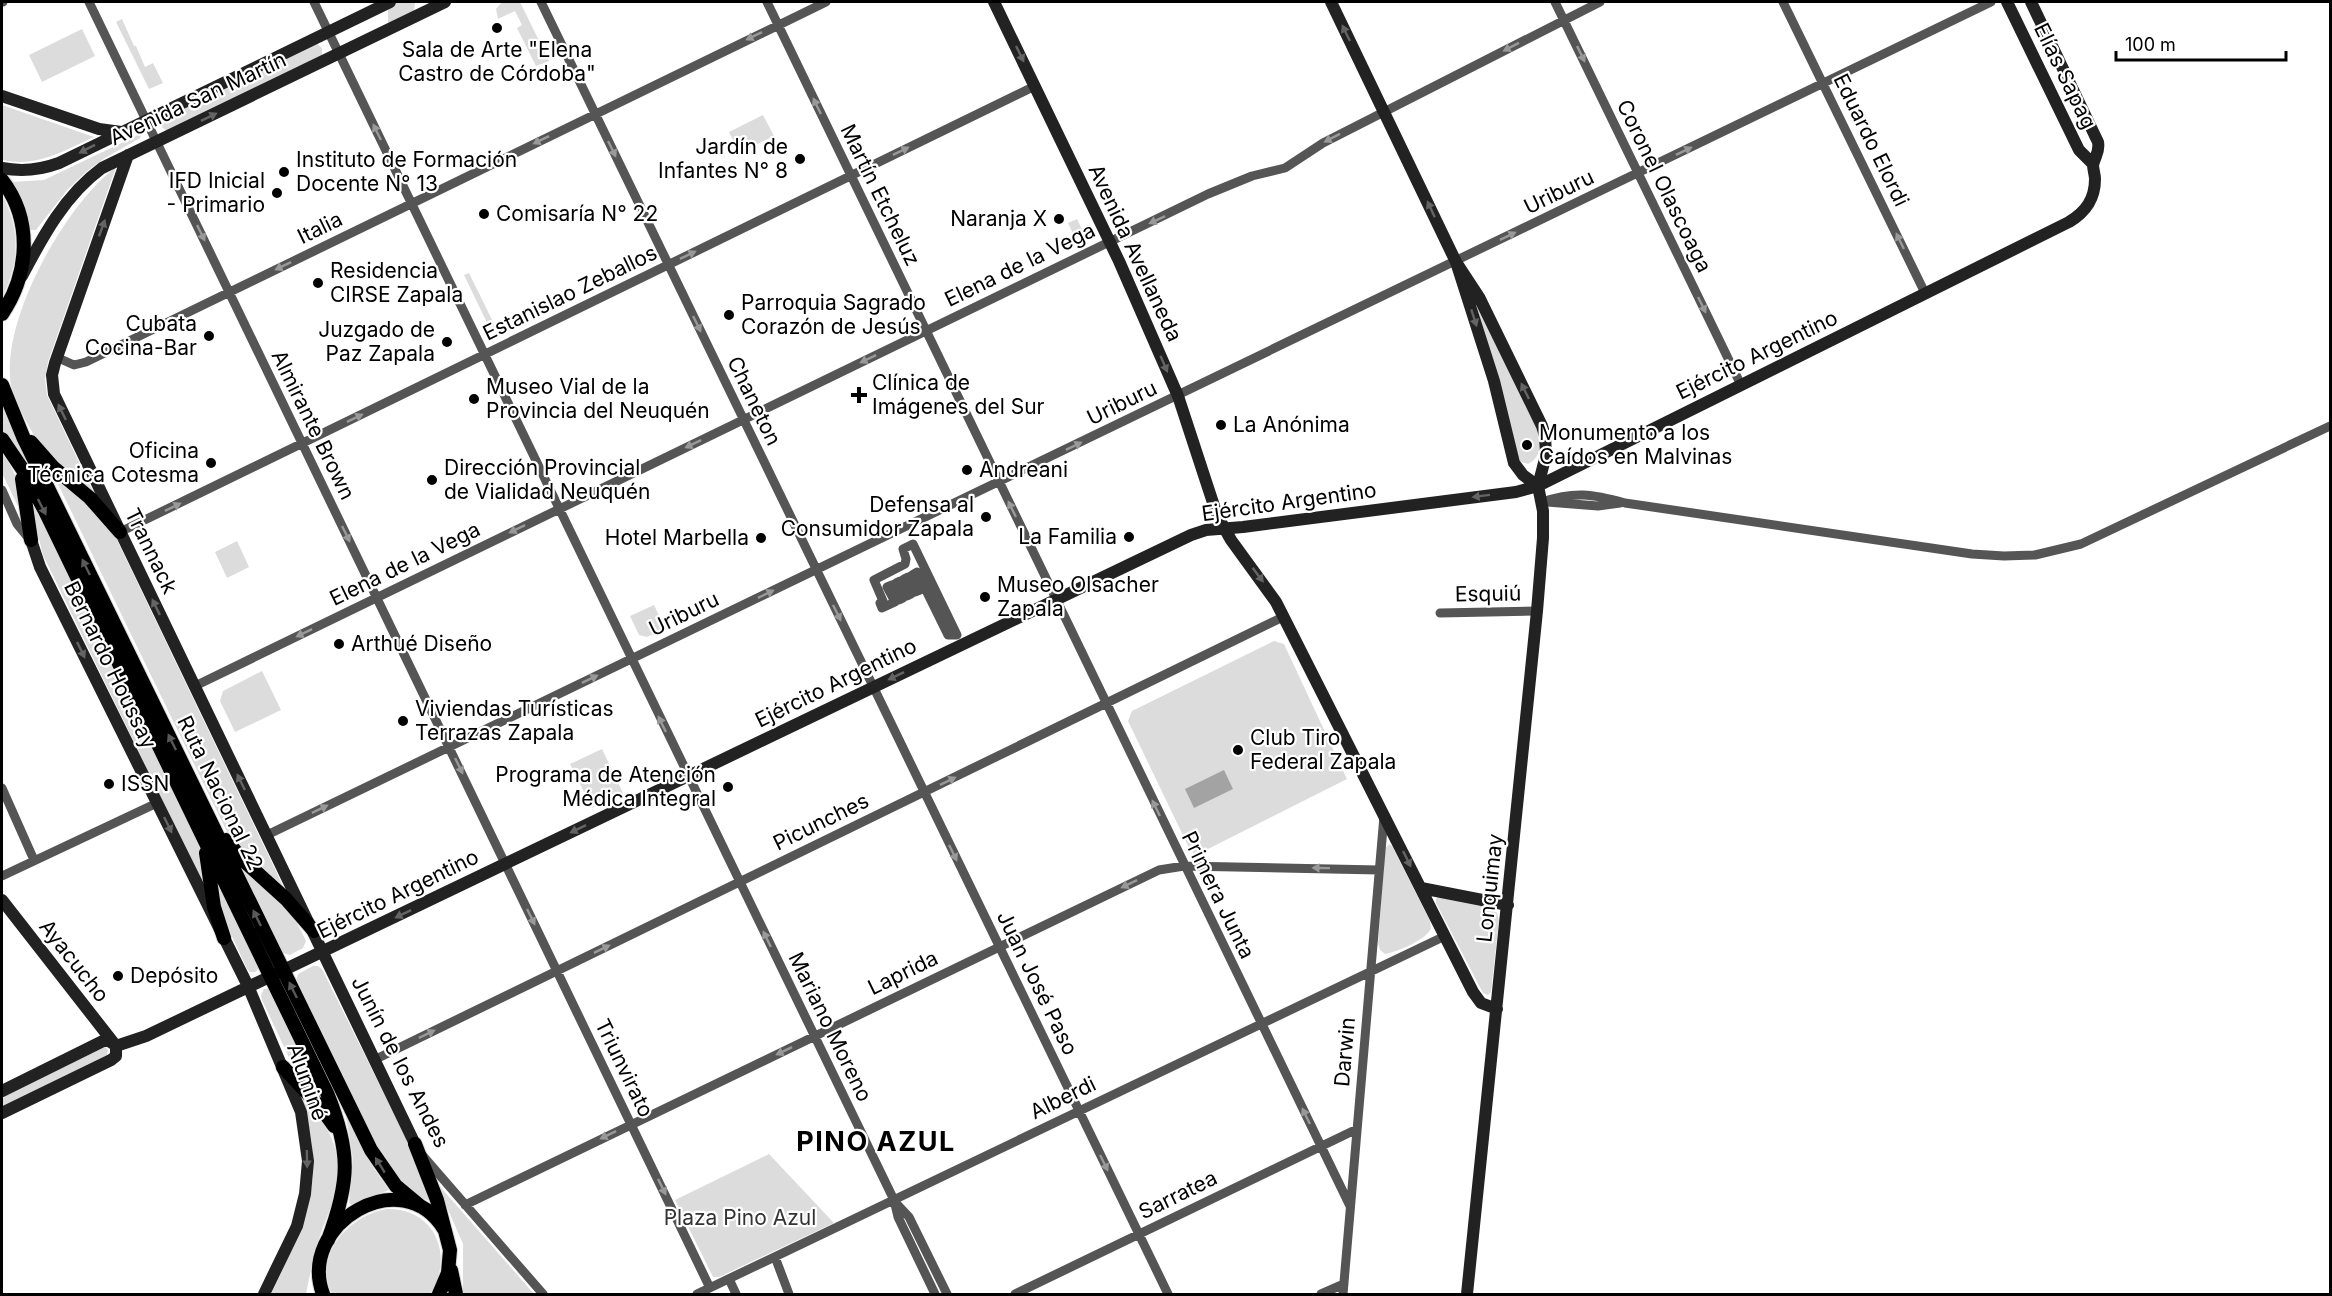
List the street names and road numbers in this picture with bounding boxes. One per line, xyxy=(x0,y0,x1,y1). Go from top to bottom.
street label: Elías Sapag xyxy=(2029,19,2102,133)
street label: Avenida San Martín xyxy=(106,47,290,150)
street label: Eduardo Elordi xyxy=(1829,69,1914,210)
street label: Coronel Olascoaga xyxy=(1612,95,1717,276)
street label: Martín Etcheluz xyxy=(835,120,926,270)
street label: Avenida Avellaneda xyxy=(1083,160,1188,345)
street label: Uriburu xyxy=(1520,164,1598,219)
street label: Italia xyxy=(293,206,346,249)
street label: Elena de la Vega xyxy=(941,217,1099,312)
street label: Estanislao Zeballos xyxy=(479,240,661,346)
street label: Ejército Argentino xyxy=(1672,305,1841,404)
street label: Almirante Brown xyxy=(266,346,360,504)
street label: Chaneton xyxy=(722,352,787,449)
street label: Uriburu xyxy=(1083,375,1161,430)
street label: Ejército Argentino xyxy=(1200,477,1378,526)
street label: Trannack xyxy=(120,504,183,598)
street label: Elena de la Vega xyxy=(326,516,484,611)
street label: Bernardo Houssay xyxy=(59,577,162,753)
street label: Esquiú xyxy=(1455,580,1521,607)
street label: Uriburu xyxy=(645,586,723,641)
street label: Ejército Argentino xyxy=(751,633,920,732)
street label: Ruta Nacional 22 xyxy=(172,711,269,874)
street label: Picunches xyxy=(769,788,873,855)
street label: Primera Junta xyxy=(1177,827,1260,963)
street label: Lonquimay xyxy=(1471,832,1508,943)
street label: Ejército Argentino xyxy=(313,844,482,943)
street label: Juan José Paso xyxy=(992,907,1083,1059)
street label: Ayacucho xyxy=(34,914,114,1007)
street label: Laprida xyxy=(864,945,942,1000)
street label: Mariano Moreno xyxy=(783,948,877,1106)
street label: Junín de los Andes xyxy=(346,972,454,1152)
street label: Triunvirato xyxy=(590,1015,659,1121)
street label: Darwin xyxy=(1329,1016,1360,1088)
street label: Aluminé xyxy=(282,1040,333,1124)
street label: Alberdi xyxy=(1026,1071,1100,1124)
street label: Sarratea xyxy=(1135,1165,1221,1224)

